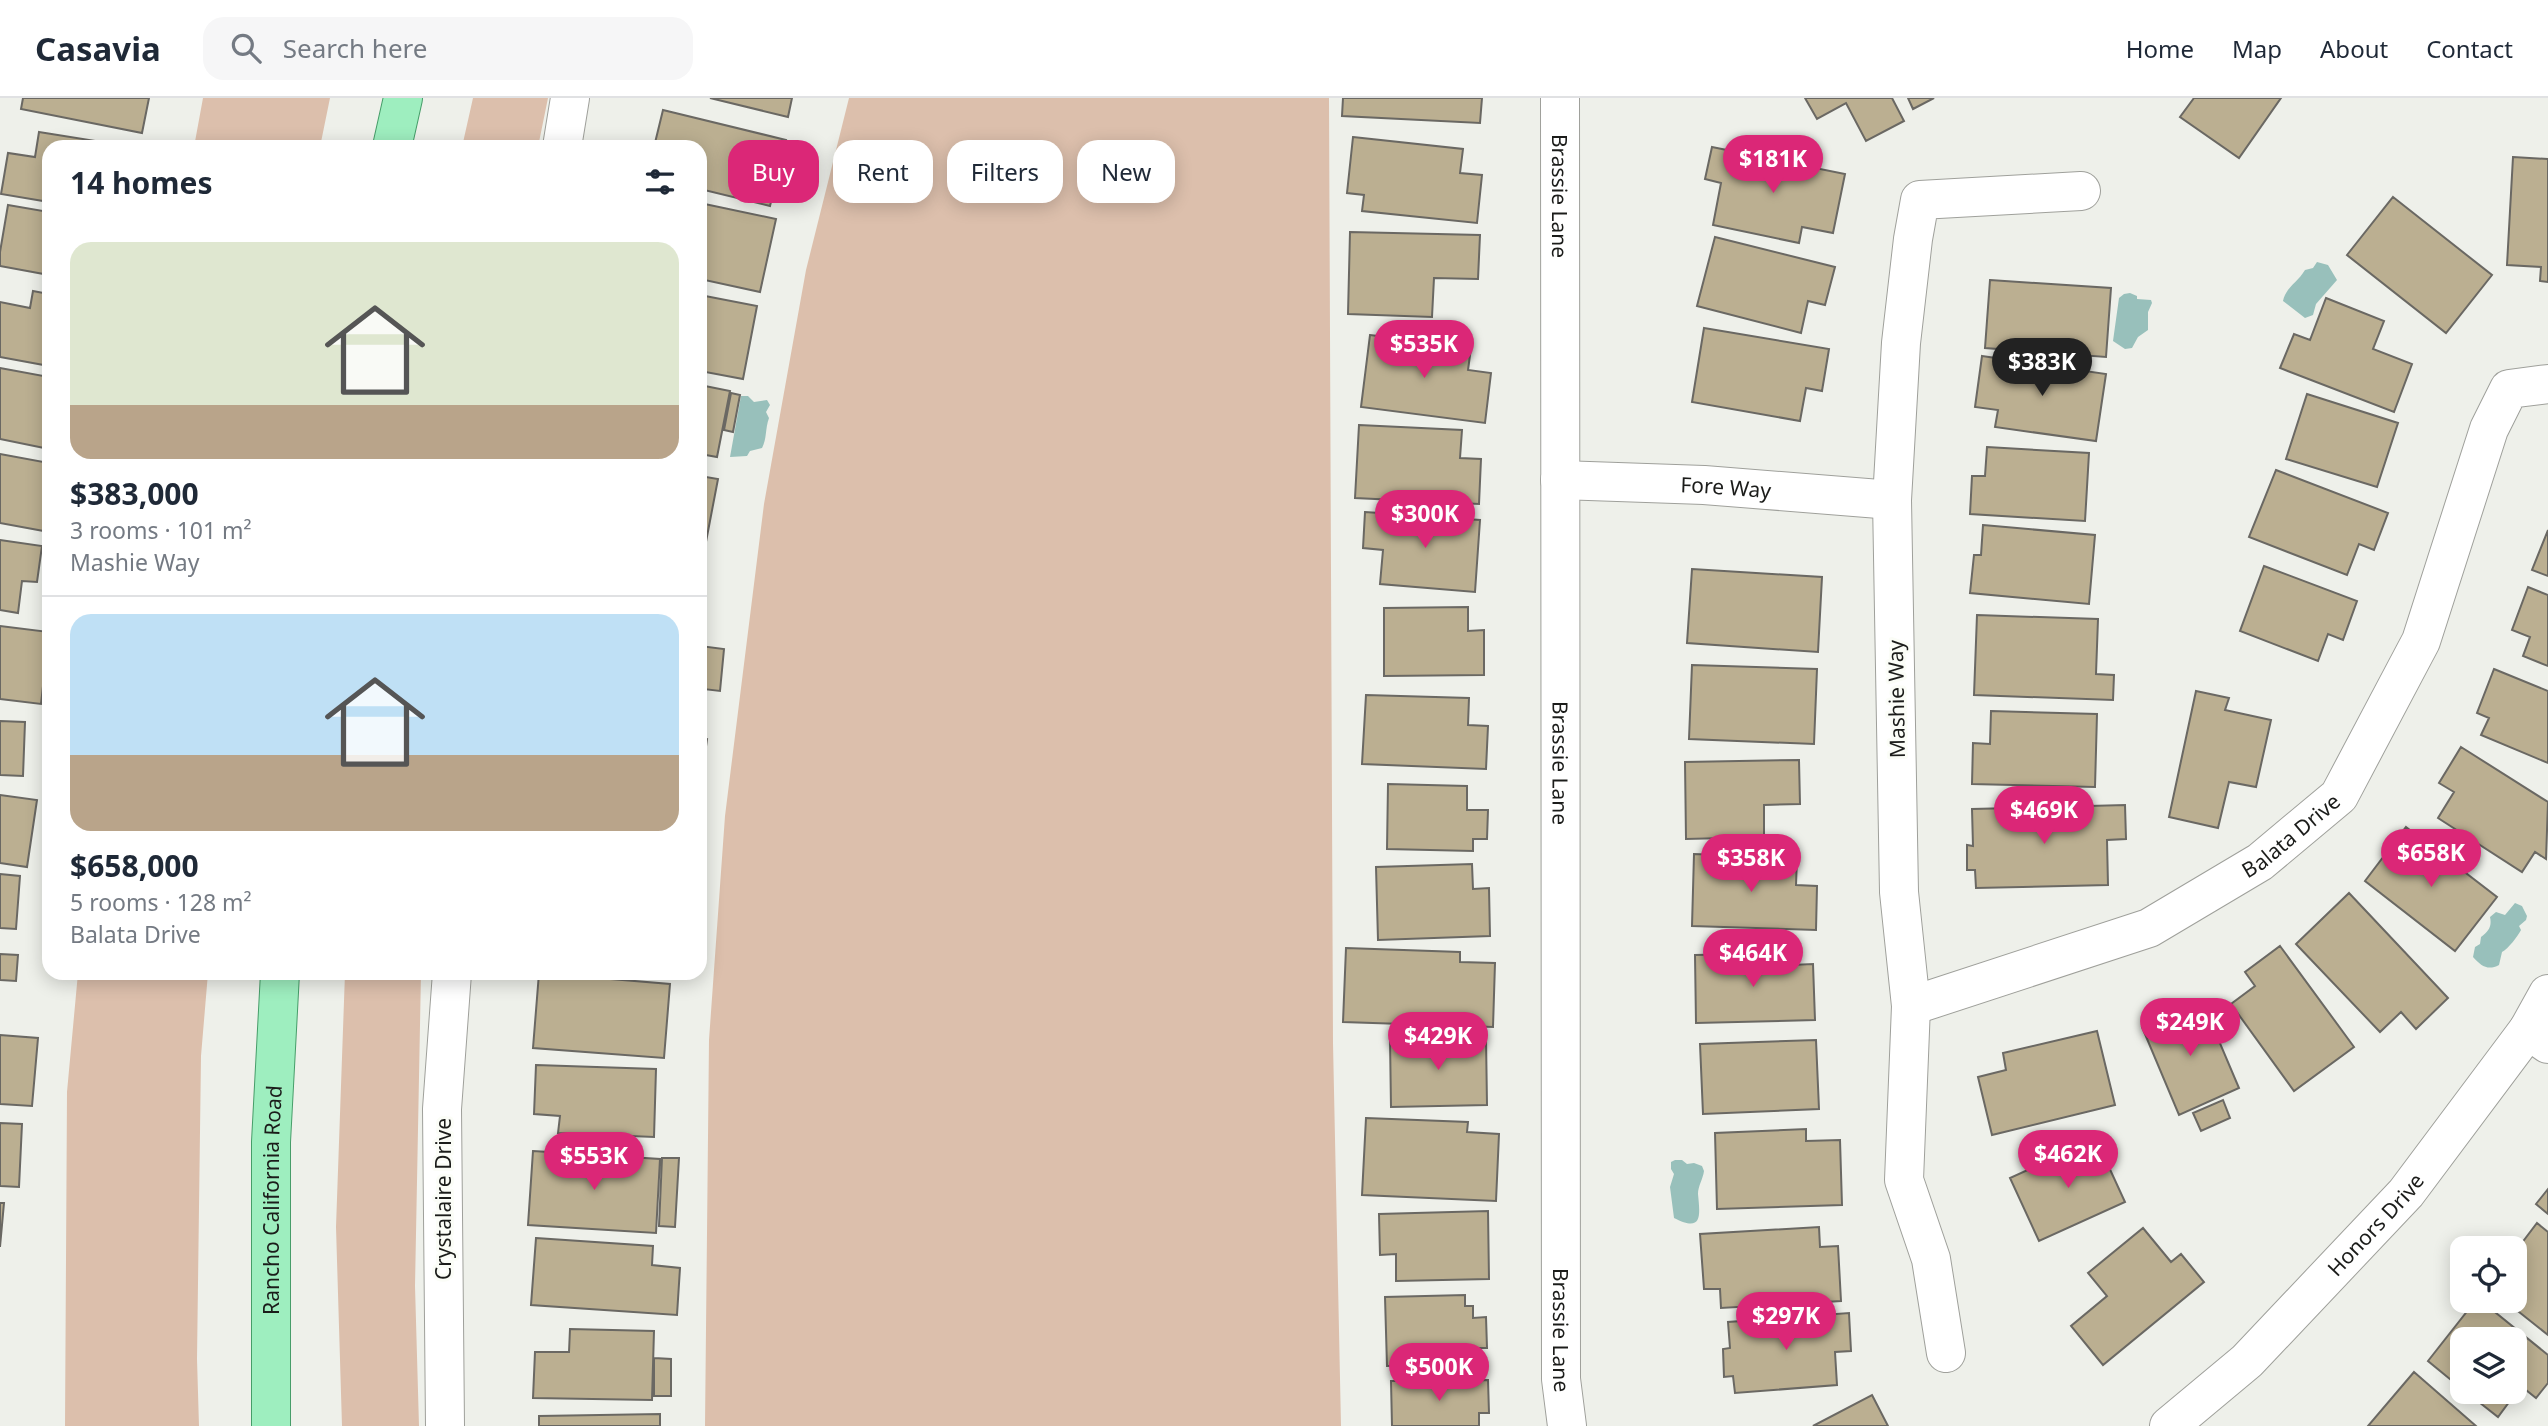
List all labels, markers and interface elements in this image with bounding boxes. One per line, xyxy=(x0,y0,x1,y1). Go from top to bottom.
search box xyxy=(203,17,693,80)
text: Casavia xyxy=(35,26,161,71)
icon: search xyxy=(227,29,265,67)
text: Search here xyxy=(283,30,427,66)
text: Home xyxy=(2126,32,2194,65)
text: Map xyxy=(2232,32,2282,65)
text: About xyxy=(2320,32,2388,65)
text: Contact xyxy=(2426,32,2513,65)
street label: Brassie Lane xyxy=(1546,134,1574,258)
pin: $181K xyxy=(1724,136,1822,195)
chip: Buy xyxy=(728,140,819,203)
chip: Rent xyxy=(833,140,933,203)
chip: Filters xyxy=(947,140,1063,203)
chip: New xyxy=(1077,140,1175,203)
text: $181K xyxy=(1739,142,1807,174)
text: 14 homes xyxy=(70,162,213,203)
icon: filters xyxy=(641,163,679,201)
icon: home xyxy=(312,287,438,413)
pin: $535K xyxy=(1375,320,1473,380)
text: $535K xyxy=(1390,327,1458,359)
pin: $383K xyxy=(1993,338,2091,398)
text: $383K xyxy=(2008,345,2076,377)
street label: Fore Way xyxy=(1680,470,1773,504)
text: $383,000 xyxy=(70,473,199,514)
pin: $300K xyxy=(1376,490,1474,550)
text: $300K xyxy=(1391,497,1459,529)
text: 3 rooms · 101 m² xyxy=(70,514,252,546)
text: Mashie Way xyxy=(70,546,199,578)
street label: Mashie Way xyxy=(1881,639,1911,758)
icon: home xyxy=(312,659,438,785)
street label: Brassie Lane xyxy=(1546,701,1575,825)
pin: $469K xyxy=(1995,786,2093,846)
street label: Balata Drive xyxy=(2236,787,2346,884)
text: $469K xyxy=(2010,793,2078,825)
pin: $658K xyxy=(2382,830,2480,889)
pin: $358K xyxy=(1702,834,1800,894)
text: $658K xyxy=(2397,836,2465,868)
text: $358K xyxy=(1717,841,1785,873)
text: $658,000 xyxy=(70,845,199,886)
text: 5 rooms · 128 m² xyxy=(70,886,252,918)
text: Balata Drive xyxy=(70,918,201,950)
pin: $464K xyxy=(1704,930,1802,989)
text: $464K xyxy=(1719,936,1787,968)
pin: $249K xyxy=(2141,998,2239,1058)
text: $249K xyxy=(2156,1005,2224,1037)
pin: $429K xyxy=(1389,1012,1487,1072)
text: $429K xyxy=(1404,1019,1472,1051)
street label: Rancho California Road xyxy=(257,1084,288,1315)
street label: Crystalaire Drive xyxy=(429,1118,457,1280)
pin: $462K xyxy=(2019,1130,2117,1190)
pin: $553K xyxy=(545,1132,643,1192)
text: $462K xyxy=(2034,1137,2102,1169)
text: $553K xyxy=(560,1139,628,1171)
street label: Honors Drive xyxy=(2321,1168,2430,1282)
map controls xyxy=(2450,1236,2527,1404)
button: locate xyxy=(2450,1236,2527,1313)
street label: Brassie Lane xyxy=(1547,1268,1577,1394)
pin: $297K xyxy=(1737,1292,1835,1352)
text: $297K xyxy=(1752,1299,1820,1331)
button: layers xyxy=(2450,1327,2527,1404)
pin: $500K xyxy=(1390,1344,1488,1403)
text: $500K xyxy=(1405,1350,1473,1382)

